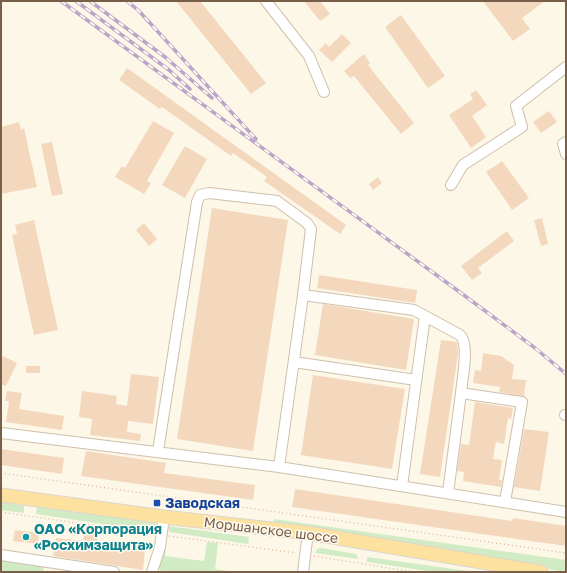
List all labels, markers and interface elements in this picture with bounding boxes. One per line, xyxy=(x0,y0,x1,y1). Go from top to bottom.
place label: Заводская xyxy=(165,494,240,511)
marker: Заводская xyxy=(152,498,162,508)
street label: Моршанское шоссе xyxy=(203,513,339,546)
place label: ОАО «Корпорация «Росхимзащита» xyxy=(34,520,162,553)
marker: ОАО «Корпорация «Росхимзащита» xyxy=(21,532,31,542)

